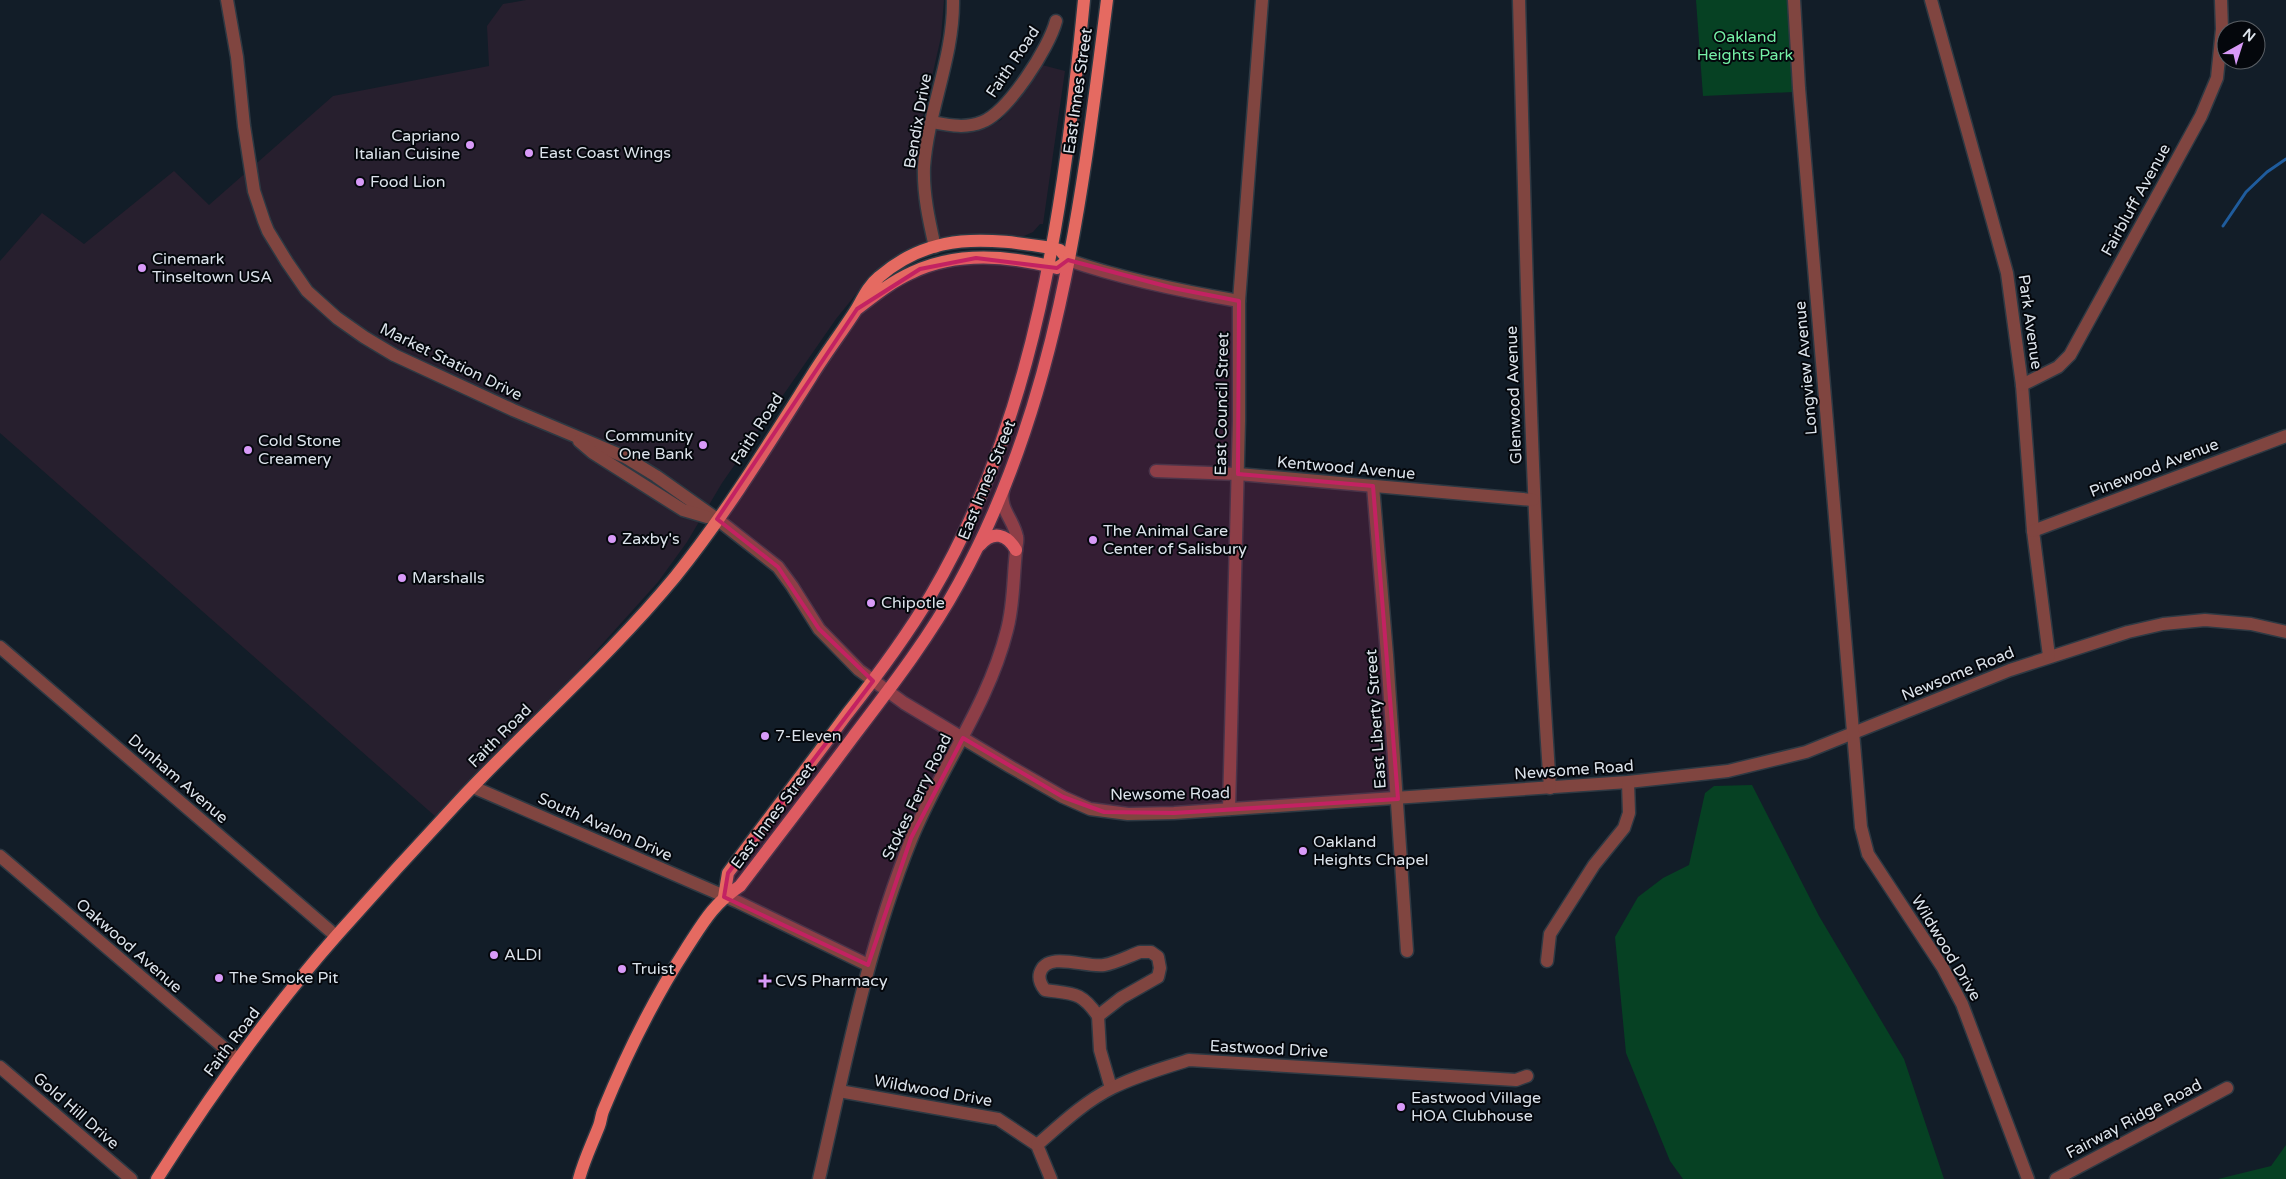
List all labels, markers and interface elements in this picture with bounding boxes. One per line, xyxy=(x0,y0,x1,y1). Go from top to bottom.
north arrow xyxy=(2216,20,2266,70)
street label: Faith Road xyxy=(982,23,1044,101)
text: N xyxy=(2239,25,2259,45)
street label: East Innes Street xyxy=(1059,26,1097,156)
park label: Oakland Heights Park xyxy=(1697,27,1794,65)
street label: Bendix Drive xyxy=(900,72,936,170)
place label: Capriano Italian Cuisine xyxy=(355,126,460,164)
marker: Capriano Italian Cuisine xyxy=(464,139,476,151)
street label: Fairbluff Avenue xyxy=(2097,140,2175,260)
place label: East Coast Wings xyxy=(539,143,671,163)
marker: East Coast Wings xyxy=(523,147,535,159)
place label: Food Lion xyxy=(370,172,445,192)
marker: Food Lion xyxy=(354,176,366,188)
place label: Cinemark Tinseltown USA xyxy=(152,249,272,287)
marker: Cinemark Tinseltown USA xyxy=(136,262,148,274)
street label: Park Avenue xyxy=(2013,273,2047,371)
street label: Longview Avenue xyxy=(1790,300,1822,436)
street label: Market Station Drive xyxy=(376,319,526,405)
street label: Glenwood Avenue xyxy=(1502,326,1526,464)
street label: East Council Street xyxy=(1211,332,1233,476)
street label: Faith Road xyxy=(726,389,788,469)
street label: East Innes Street xyxy=(954,417,1020,543)
place label: Community One Bank xyxy=(605,426,693,464)
place label: Cold Stone Creamery xyxy=(258,431,341,469)
street label: Pinewood Avenue xyxy=(2087,434,2221,502)
marker: Community One Bank xyxy=(697,439,709,451)
marker: Cold Stone Creamery xyxy=(242,444,254,456)
street label: Kentwood Avenue xyxy=(1276,452,1416,484)
place label: The Animal Care Center of Salisbury xyxy=(1103,521,1247,559)
place label: Zaxby's xyxy=(622,529,680,549)
marker: Zaxby's xyxy=(606,533,618,545)
marker: The Animal Care Center of Salisbury xyxy=(1087,534,1099,546)
place label: Marshalls xyxy=(412,568,485,588)
marker: Marshalls xyxy=(396,572,408,584)
place label: Chipotle xyxy=(881,593,945,613)
marker: Chipotle xyxy=(865,597,877,609)
street label: Newsome Road xyxy=(1899,642,2017,706)
street label: East Liberty Street xyxy=(1361,648,1391,790)
street label: Faith Road xyxy=(464,700,536,772)
place label: 7-Eleven xyxy=(775,726,842,746)
street label: Dunham Avenue xyxy=(124,730,232,828)
marker: 7-Eleven xyxy=(759,730,771,742)
street label: Stokes Ferry Road xyxy=(878,731,956,863)
street label: Newsome Road xyxy=(1514,756,1634,784)
street label: East Innes Street xyxy=(727,759,819,873)
street label: Newsome Road xyxy=(1110,783,1230,805)
street label: South Avalon Drive xyxy=(535,788,675,866)
place label: Oakland Heights Chapel xyxy=(1313,832,1429,870)
marker: Oakland Heights Chapel xyxy=(1297,845,1309,857)
street label: Wildwood Drive xyxy=(1907,892,1985,1004)
street label: Oakwood Avenue xyxy=(72,894,186,998)
place label: ALDI xyxy=(504,945,542,965)
marker: ALDI xyxy=(488,949,500,961)
place label: Truist xyxy=(632,959,674,979)
marker: Truist xyxy=(616,963,628,975)
place label: The Smoke Pit xyxy=(229,968,338,988)
place label: CVS Pharmacy xyxy=(775,971,888,991)
marker: The Smoke Pit xyxy=(213,972,225,984)
marker: CVS Pharmacy xyxy=(759,975,771,987)
street label: Faith Road xyxy=(199,1003,265,1081)
street label: Eastwood Drive xyxy=(1209,1036,1329,1062)
street label: Gold Hill Drive xyxy=(29,1068,123,1154)
street label: Wildwood Drive xyxy=(872,1071,994,1111)
street label: Fairway Ridge Road xyxy=(2063,1075,2205,1163)
place label: Eastwood Village HOA Clubhouse xyxy=(1411,1088,1541,1126)
marker: Eastwood Village HOA Clubhouse xyxy=(1395,1101,1407,1113)

